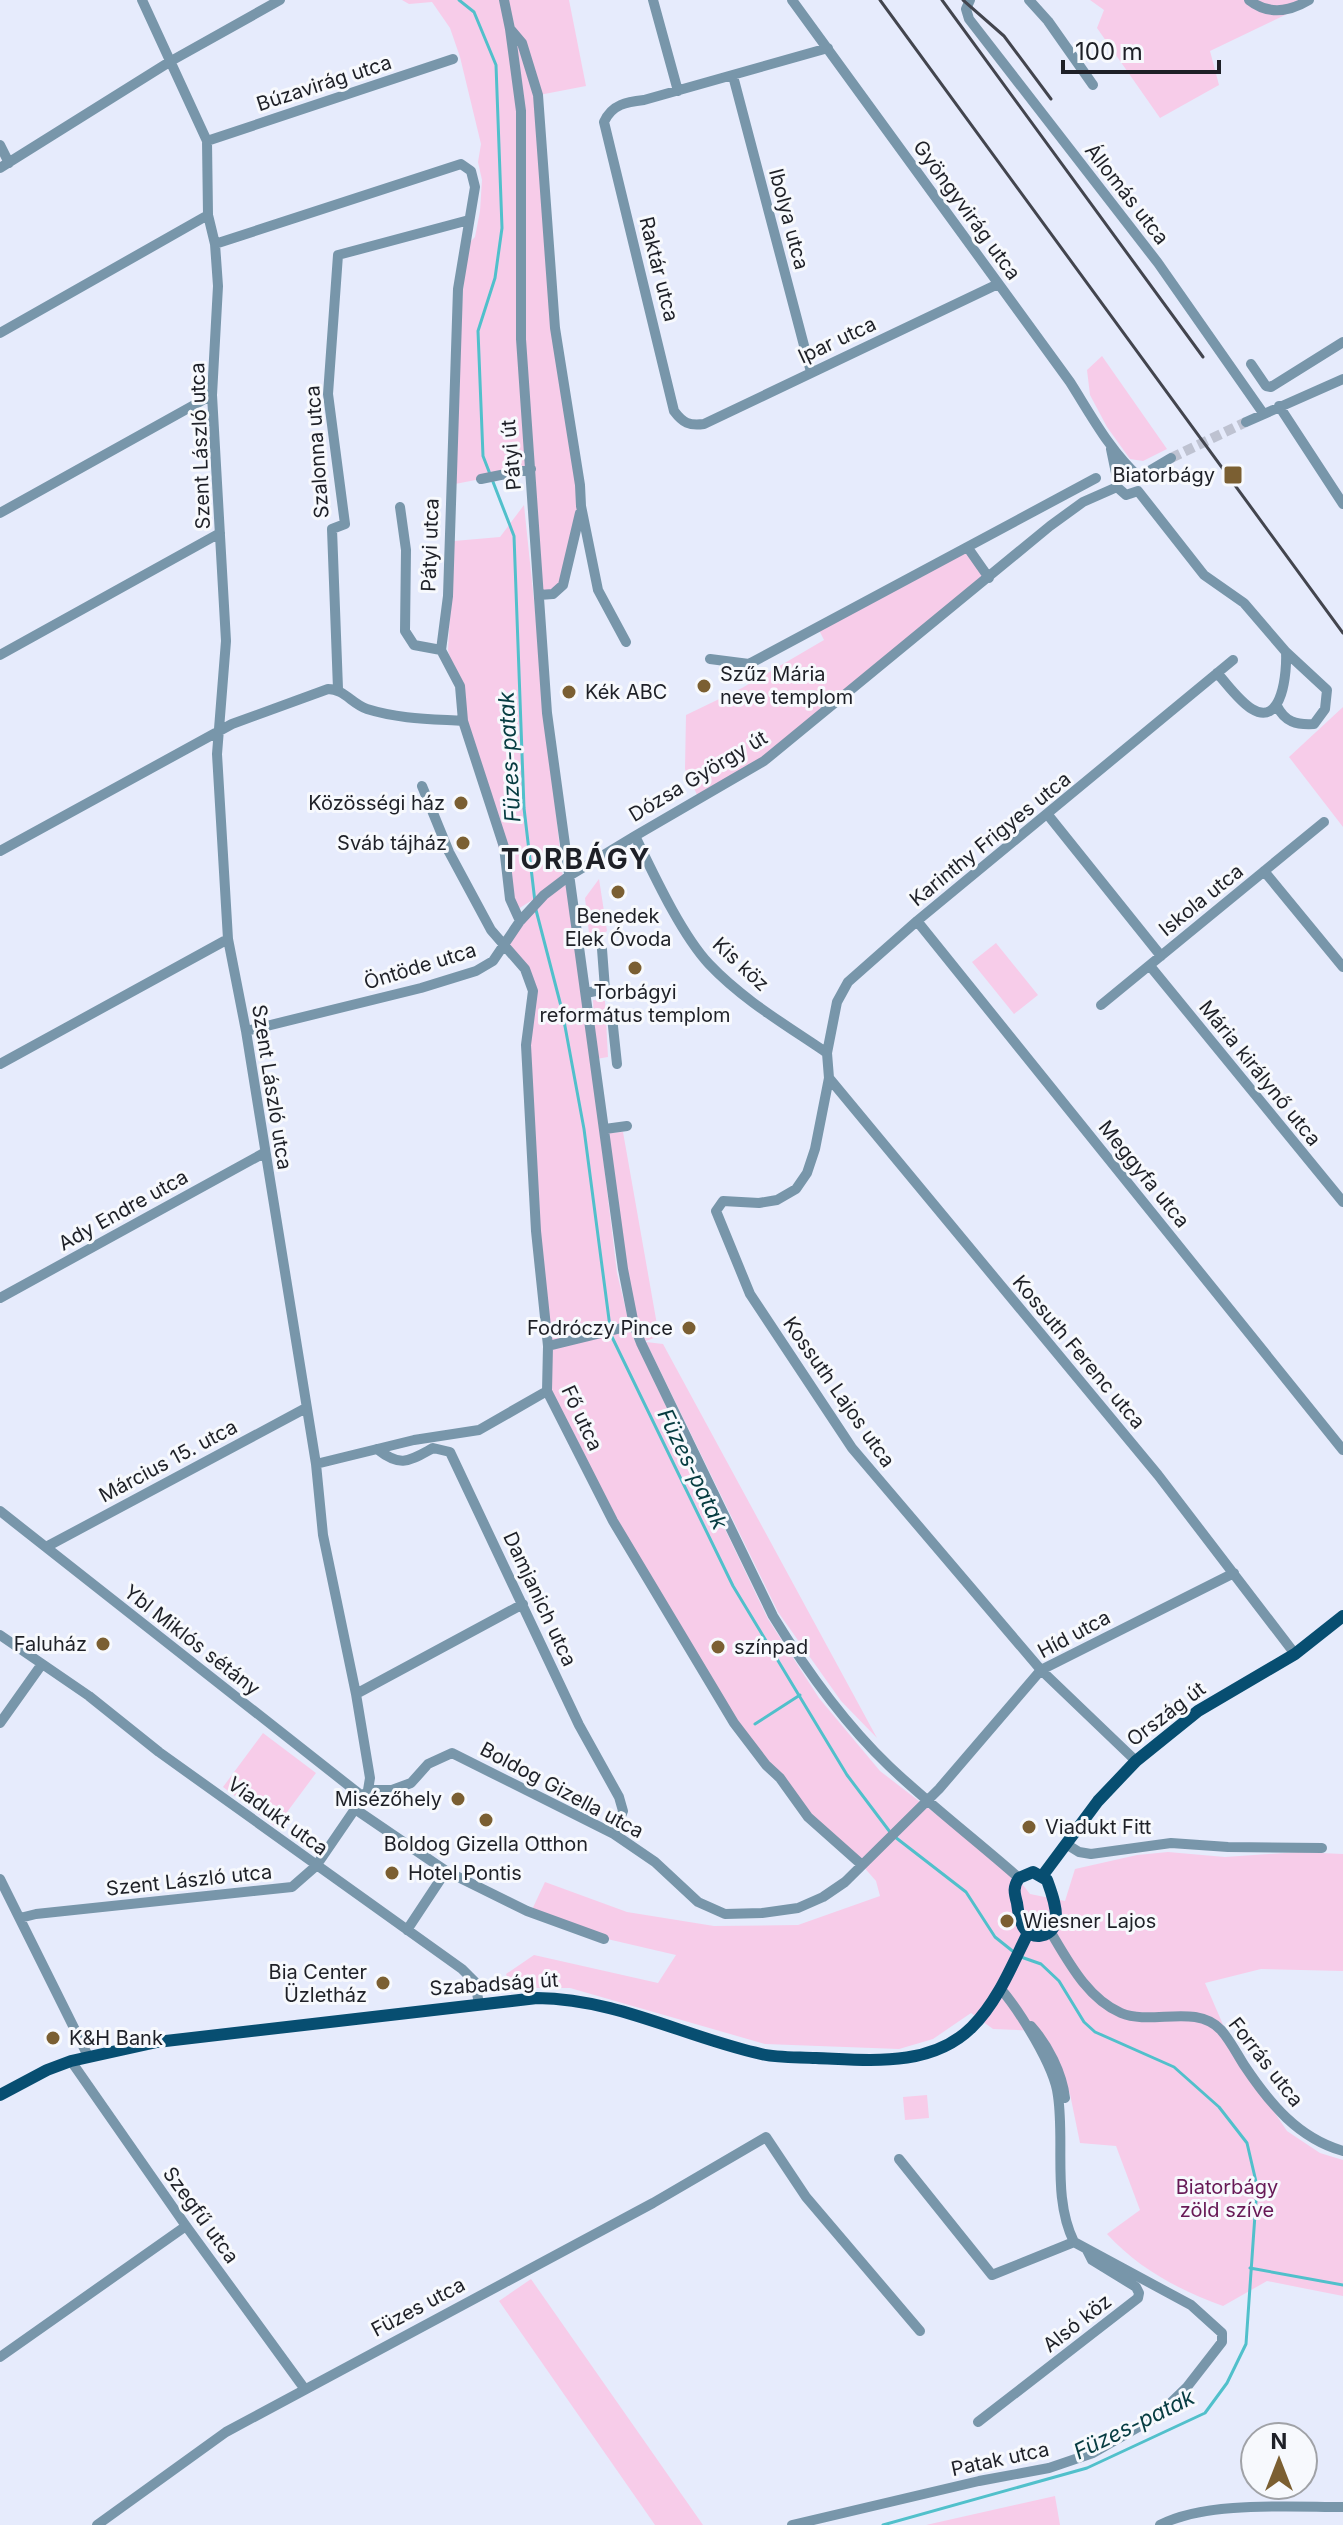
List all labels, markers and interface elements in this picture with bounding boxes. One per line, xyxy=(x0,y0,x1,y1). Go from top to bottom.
scale bar xyxy=(1063,24,1219,74)
text: 100 m xyxy=(1075,37,1143,66)
street label: Búzavirág utca xyxy=(253,50,395,116)
street label: Gyöngyvirág utca xyxy=(908,135,1026,285)
street label: Állomás utca xyxy=(1080,138,1175,249)
street label: Ibolya utca xyxy=(764,166,814,272)
street label: Raktár utca xyxy=(634,214,684,324)
street label: Ipar utca xyxy=(794,312,880,368)
street label: Szent László utca xyxy=(185,362,215,530)
street label: Szalonna utca xyxy=(300,385,334,519)
street label: Pátyi út xyxy=(496,418,526,491)
place label: Biatorbágy xyxy=(1112,463,1215,487)
marker: Biatorbágy xyxy=(1222,464,1244,486)
street label: Pátyi utca xyxy=(416,498,444,592)
place label: Szűz Mária neve templom xyxy=(720,662,853,709)
marker: Szűz Mária neve templom xyxy=(695,677,713,695)
place label: Kék ABC xyxy=(585,680,667,704)
marker: Kék ABC xyxy=(560,683,578,701)
water label: Füzes-patak xyxy=(493,690,525,823)
street label: Dózsa György út xyxy=(625,725,772,827)
street label: Karinthy Frigyes utca xyxy=(905,767,1075,911)
place label: Közösségi ház xyxy=(308,791,445,815)
marker: Közösségi ház xyxy=(452,794,470,812)
place label: Sváb tájház xyxy=(337,831,447,855)
marker: Sváb tájház xyxy=(454,834,472,852)
district label: TORBÁGY xyxy=(501,841,651,876)
street label: Iskola utca xyxy=(1154,859,1248,941)
marker: Benedek Elek Óvoda xyxy=(609,883,627,901)
place label: Benedek Elek Óvoda xyxy=(565,904,671,951)
street label: Kis köz xyxy=(708,932,774,996)
street label: Öntöde utca xyxy=(361,938,479,994)
marker: Torbágyi református templom xyxy=(626,959,644,977)
place label: Torbágyi református templom xyxy=(540,980,730,1027)
street label: Mária királynő utca xyxy=(1194,995,1326,1151)
street label: Szent László utca xyxy=(247,1003,297,1171)
street label: Meggyfa utca xyxy=(1094,1116,1194,1232)
street label: Ady Endre utca xyxy=(54,1164,192,1256)
street label: Kossuth Ferenc utca xyxy=(1008,1270,1150,1434)
street label: Kossuth Lajos utca xyxy=(778,1312,900,1472)
place label: Fodróczy Pince xyxy=(527,1316,673,1340)
marker: Fodróczy Pince xyxy=(680,1319,698,1337)
street label: Fő utca xyxy=(556,1381,608,1455)
water label: Füzes-patak xyxy=(653,1404,734,1534)
street label: Március 15. utca xyxy=(95,1415,241,1507)
street label: Damjanich utca xyxy=(498,1528,582,1670)
street label: Ybl Miklós sétány xyxy=(119,1579,265,1701)
street label: Híd utca xyxy=(1034,1605,1114,1663)
place label: Faluház xyxy=(14,1632,87,1656)
marker: Faluház xyxy=(94,1635,112,1653)
place label: színpad xyxy=(734,1635,808,1659)
marker: színpad xyxy=(709,1638,727,1656)
street label: Ország út xyxy=(1122,1676,1210,1751)
street label: Boldog Gizella utca xyxy=(476,1737,648,1843)
street label: Viadukt utca xyxy=(223,1772,333,1860)
place label: Misézőhely xyxy=(335,1787,442,1811)
marker: Misézőhely xyxy=(449,1790,467,1808)
marker: Boldog Gizella Otthon xyxy=(477,1811,495,1829)
place label: Viadukt Fitt xyxy=(1045,1815,1152,1839)
marker: Viadukt Fitt xyxy=(1020,1818,1038,1836)
place label: Boldog Gizella Otthon xyxy=(384,1832,588,1856)
street label: Szent László utca xyxy=(105,1859,273,1901)
place label: Hotel Pontis xyxy=(408,1861,522,1885)
marker: Hotel Pontis xyxy=(383,1864,401,1882)
place label: Wiesner Lajos xyxy=(1023,1909,1156,1933)
marker: Wiesner Lajos xyxy=(998,1912,1016,1930)
place label: Bia Center Üzletház xyxy=(269,1960,367,2007)
street label: Szabadság út xyxy=(429,1967,560,2000)
marker: Bia Center Üzletház xyxy=(374,1974,392,1992)
street label: Forrás utca xyxy=(1224,2013,1308,2111)
place label: K&H Bank xyxy=(69,2026,163,2050)
marker: K&H Bank xyxy=(44,2029,62,2047)
street label: Szegfű utca xyxy=(158,2162,244,2268)
park label: Biatorbágy zöld szíve xyxy=(1176,2175,1278,2222)
street label: Füzes utca xyxy=(367,2272,469,2342)
street label: Alsó köz xyxy=(1038,2289,1116,2357)
water label: Füzes-patak xyxy=(1069,2383,1199,2464)
north arrow xyxy=(1239,2421,1319,2501)
text: N xyxy=(1271,2428,1287,2454)
street label: Patak utca xyxy=(949,2437,1051,2481)

